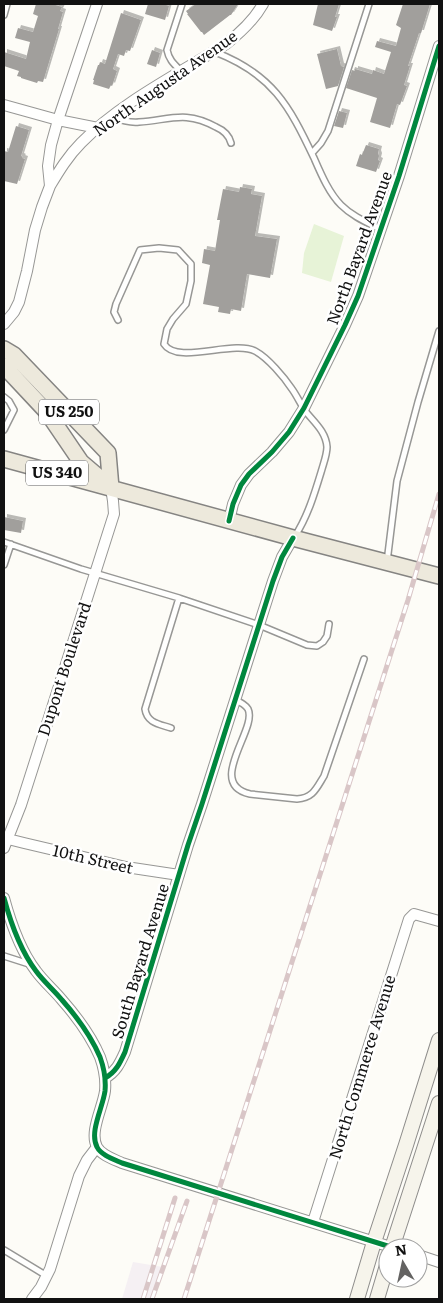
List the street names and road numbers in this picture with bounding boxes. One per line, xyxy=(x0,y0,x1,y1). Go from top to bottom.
street label: North Augusta Avenue xyxy=(87,23,241,141)
street label: North Bayard Avenue xyxy=(319,167,397,328)
road number: US 250 xyxy=(39,400,99,424)
road number: US 340 xyxy=(26,460,88,486)
street label: Dupont Boulevard xyxy=(30,598,96,739)
street label: 10th Street xyxy=(51,837,136,879)
street label: South Bayard Avenue xyxy=(104,880,174,1041)
street label: North Commerce Avenue xyxy=(322,971,401,1162)

